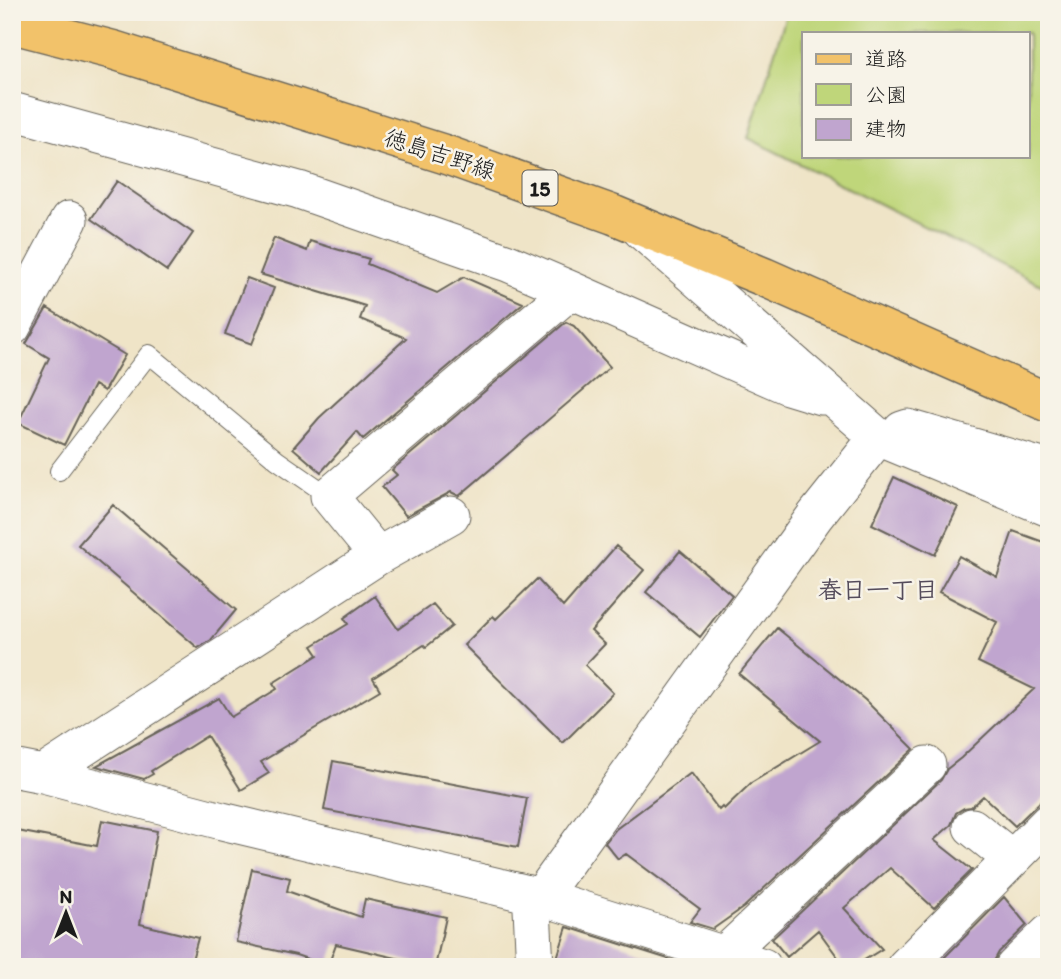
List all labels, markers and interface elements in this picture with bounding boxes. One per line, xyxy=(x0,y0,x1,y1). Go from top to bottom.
legend xyxy=(802,32,1030,158)
text: 道路 xyxy=(865,46,907,71)
text: 公園 xyxy=(865,82,907,107)
text: 建物 xyxy=(865,116,907,141)
street label: 徳島吉野線 xyxy=(381,123,499,185)
road number: 15 xyxy=(522,170,558,206)
district label: 春日一丁目 xyxy=(818,575,938,604)
north arrow xyxy=(32,878,102,948)
text: N xyxy=(60,885,72,908)

